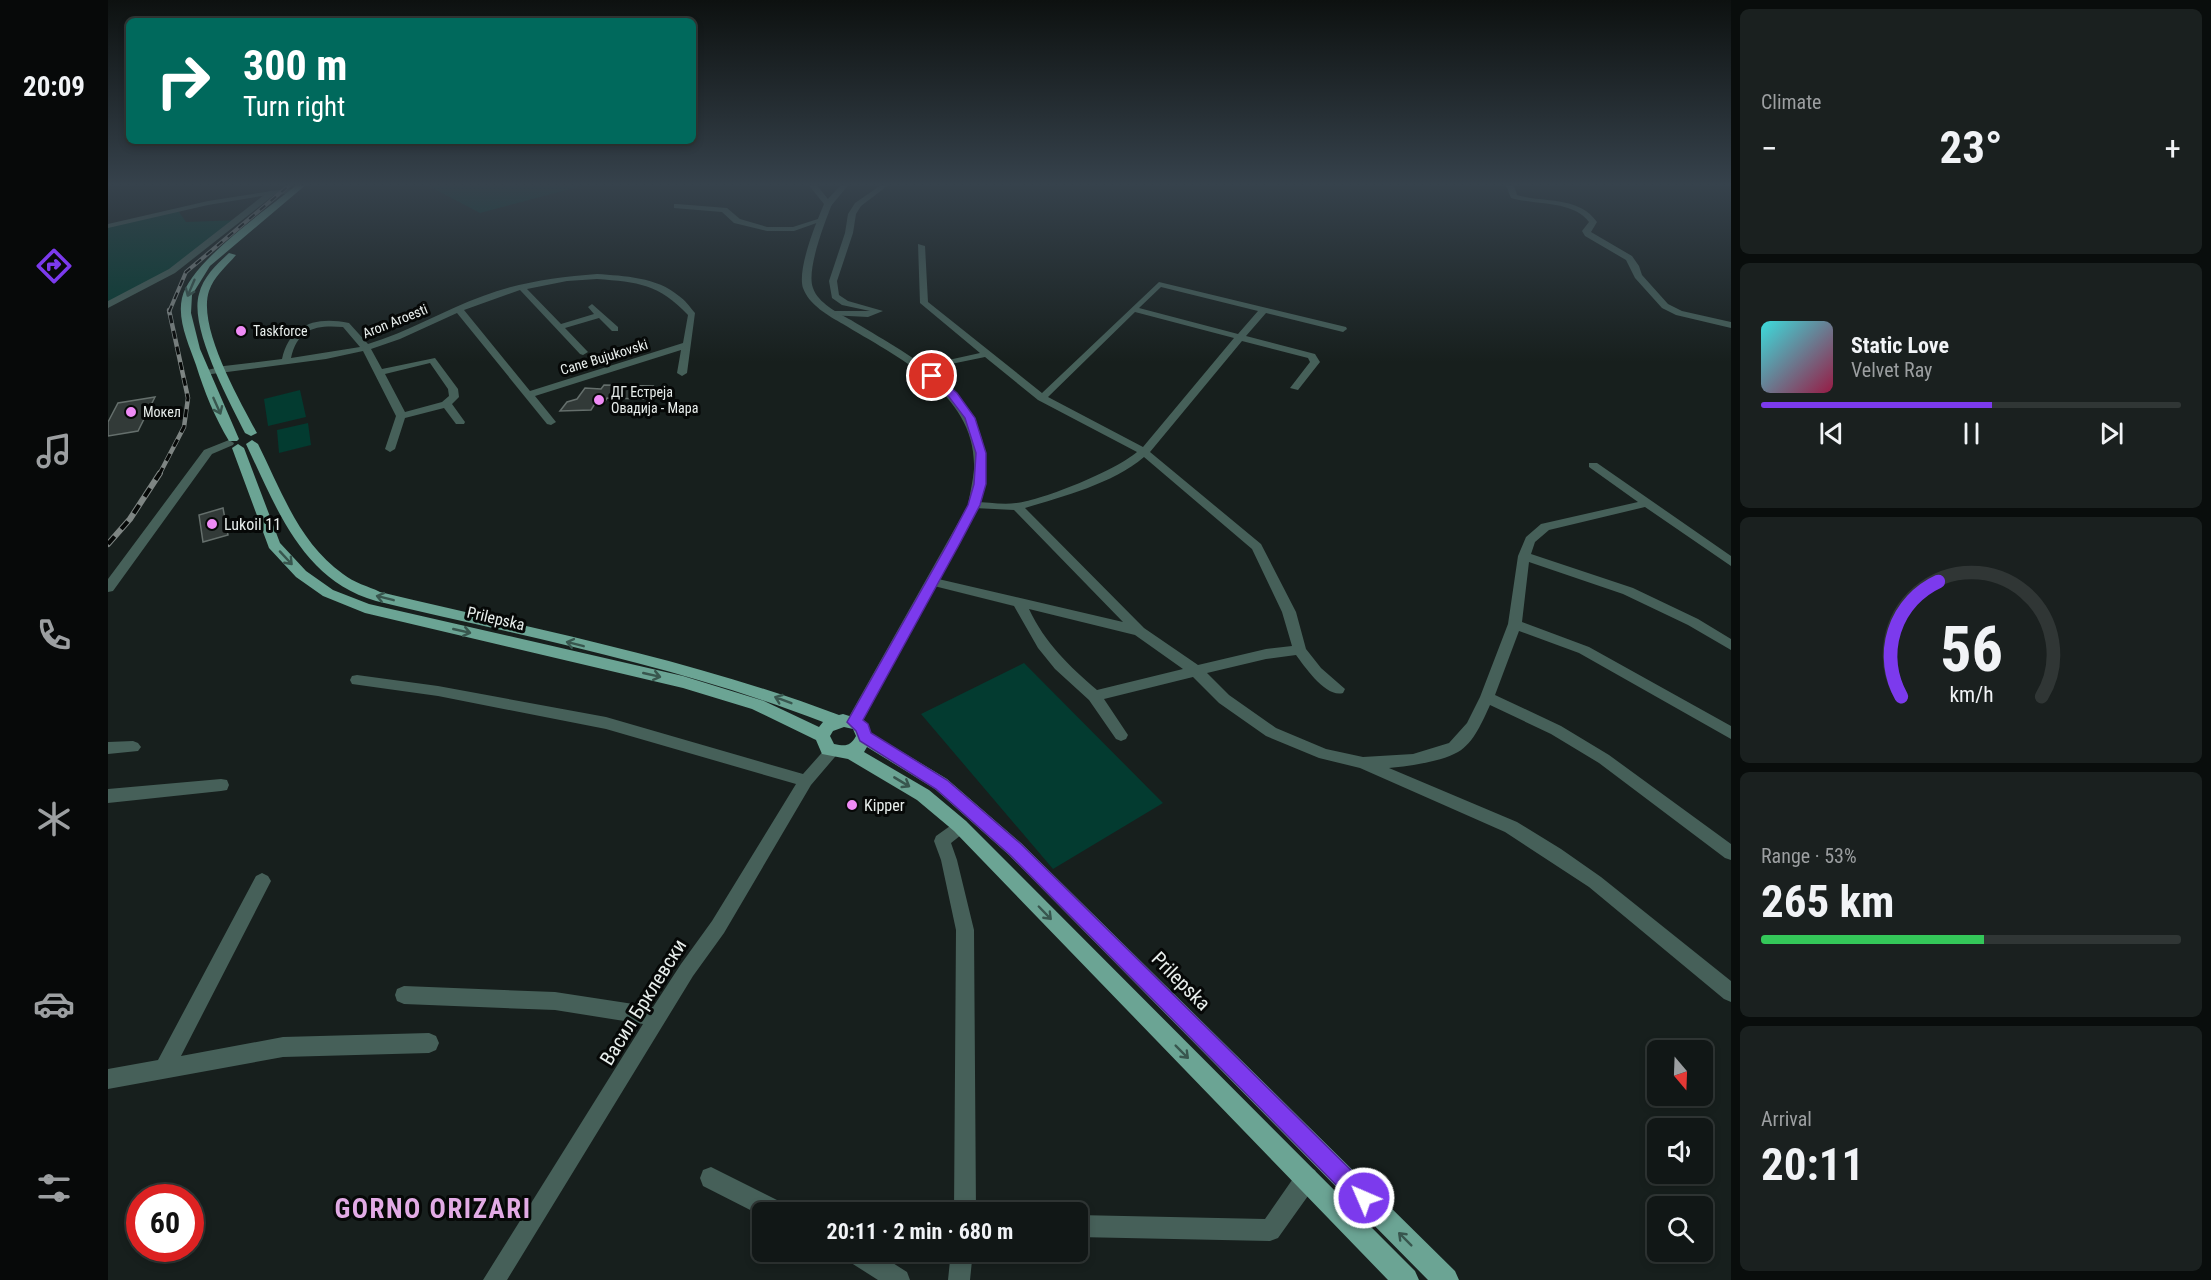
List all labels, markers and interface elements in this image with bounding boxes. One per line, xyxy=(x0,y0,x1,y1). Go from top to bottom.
text: 300 m xyxy=(243,41,348,90)
icon: right xyxy=(144,42,222,120)
text: 20:09 xyxy=(23,71,85,103)
text: Climate xyxy=(1761,90,1821,114)
text: Turn right xyxy=(243,91,345,123)
text: 23° xyxy=(1940,121,2003,174)
text: − xyxy=(1761,129,1778,168)
text: + xyxy=(2165,129,2181,168)
icon: directions xyxy=(33,245,75,287)
one-way arrow xyxy=(185,279,196,297)
street label: Aron Aroesti xyxy=(360,301,430,341)
place label: Taskforce xyxy=(253,323,308,339)
marker: Taskforce xyxy=(234,324,248,338)
text: Static Love xyxy=(1851,333,1949,358)
street label: Cane Bujukovski xyxy=(558,336,650,378)
pin xyxy=(906,350,957,401)
text: Velvet Ray xyxy=(1851,358,1932,382)
icon: arrive xyxy=(915,359,948,392)
place label: ДГ Естреја Овадија - Мара xyxy=(611,384,698,416)
marker: ДГ Естреја Овадија - Мара xyxy=(592,393,606,407)
one-way arrow xyxy=(211,397,223,415)
place label: Мокел xyxy=(143,404,181,420)
marker: Мокел xyxy=(124,405,138,419)
icon: previous xyxy=(1815,417,1848,450)
icon: pause xyxy=(1955,417,1988,450)
icon: next xyxy=(2095,417,2128,450)
icon: music xyxy=(33,430,75,472)
place label: Lukoil 11 xyxy=(224,515,281,534)
marker: Lukoil 11 xyxy=(205,517,219,531)
one-way arrow xyxy=(279,550,293,565)
one-way arrow xyxy=(376,591,395,603)
street label: Prilepska xyxy=(465,603,527,634)
text: 56 xyxy=(1939,613,2003,686)
icon: phone xyxy=(33,614,75,656)
one-way arrow xyxy=(453,626,472,638)
one-way arrow xyxy=(566,637,585,649)
one-way arrow xyxy=(642,670,662,681)
text: km/h xyxy=(1949,682,1993,707)
one-way arrow xyxy=(774,694,793,705)
one-way arrow xyxy=(893,776,910,788)
place label: Kipper xyxy=(864,796,905,815)
icon: climate xyxy=(33,798,75,840)
marker: Kipper xyxy=(845,798,859,812)
text: Range · 53% xyxy=(1761,844,1857,868)
text: 265 km xyxy=(1761,875,1894,928)
one-way arrow xyxy=(1038,905,1053,920)
street label: Васил Брклевски xyxy=(595,935,691,1069)
street label: Prilepska xyxy=(1147,947,1215,1015)
icon: car xyxy=(33,983,75,1025)
north arrow xyxy=(1647,1040,1713,1106)
map controls xyxy=(1647,1040,1713,1262)
one-way arrow xyxy=(1175,1044,1189,1059)
text: Arrival xyxy=(1761,1107,1812,1131)
button: sound xyxy=(1647,1118,1713,1184)
text: 20:11 xyxy=(1761,1138,1864,1191)
position arrow xyxy=(1332,1166,1396,1230)
icon: filters xyxy=(33,1167,75,1209)
speed limit sign: 60 xyxy=(126,1184,204,1262)
district label: GORNO ORIZARI xyxy=(335,1193,531,1225)
button: search xyxy=(1647,1196,1713,1262)
text: 20:11 · 2 min · 680 m xyxy=(827,1219,1013,1244)
one-way arrow xyxy=(1397,1231,1412,1246)

